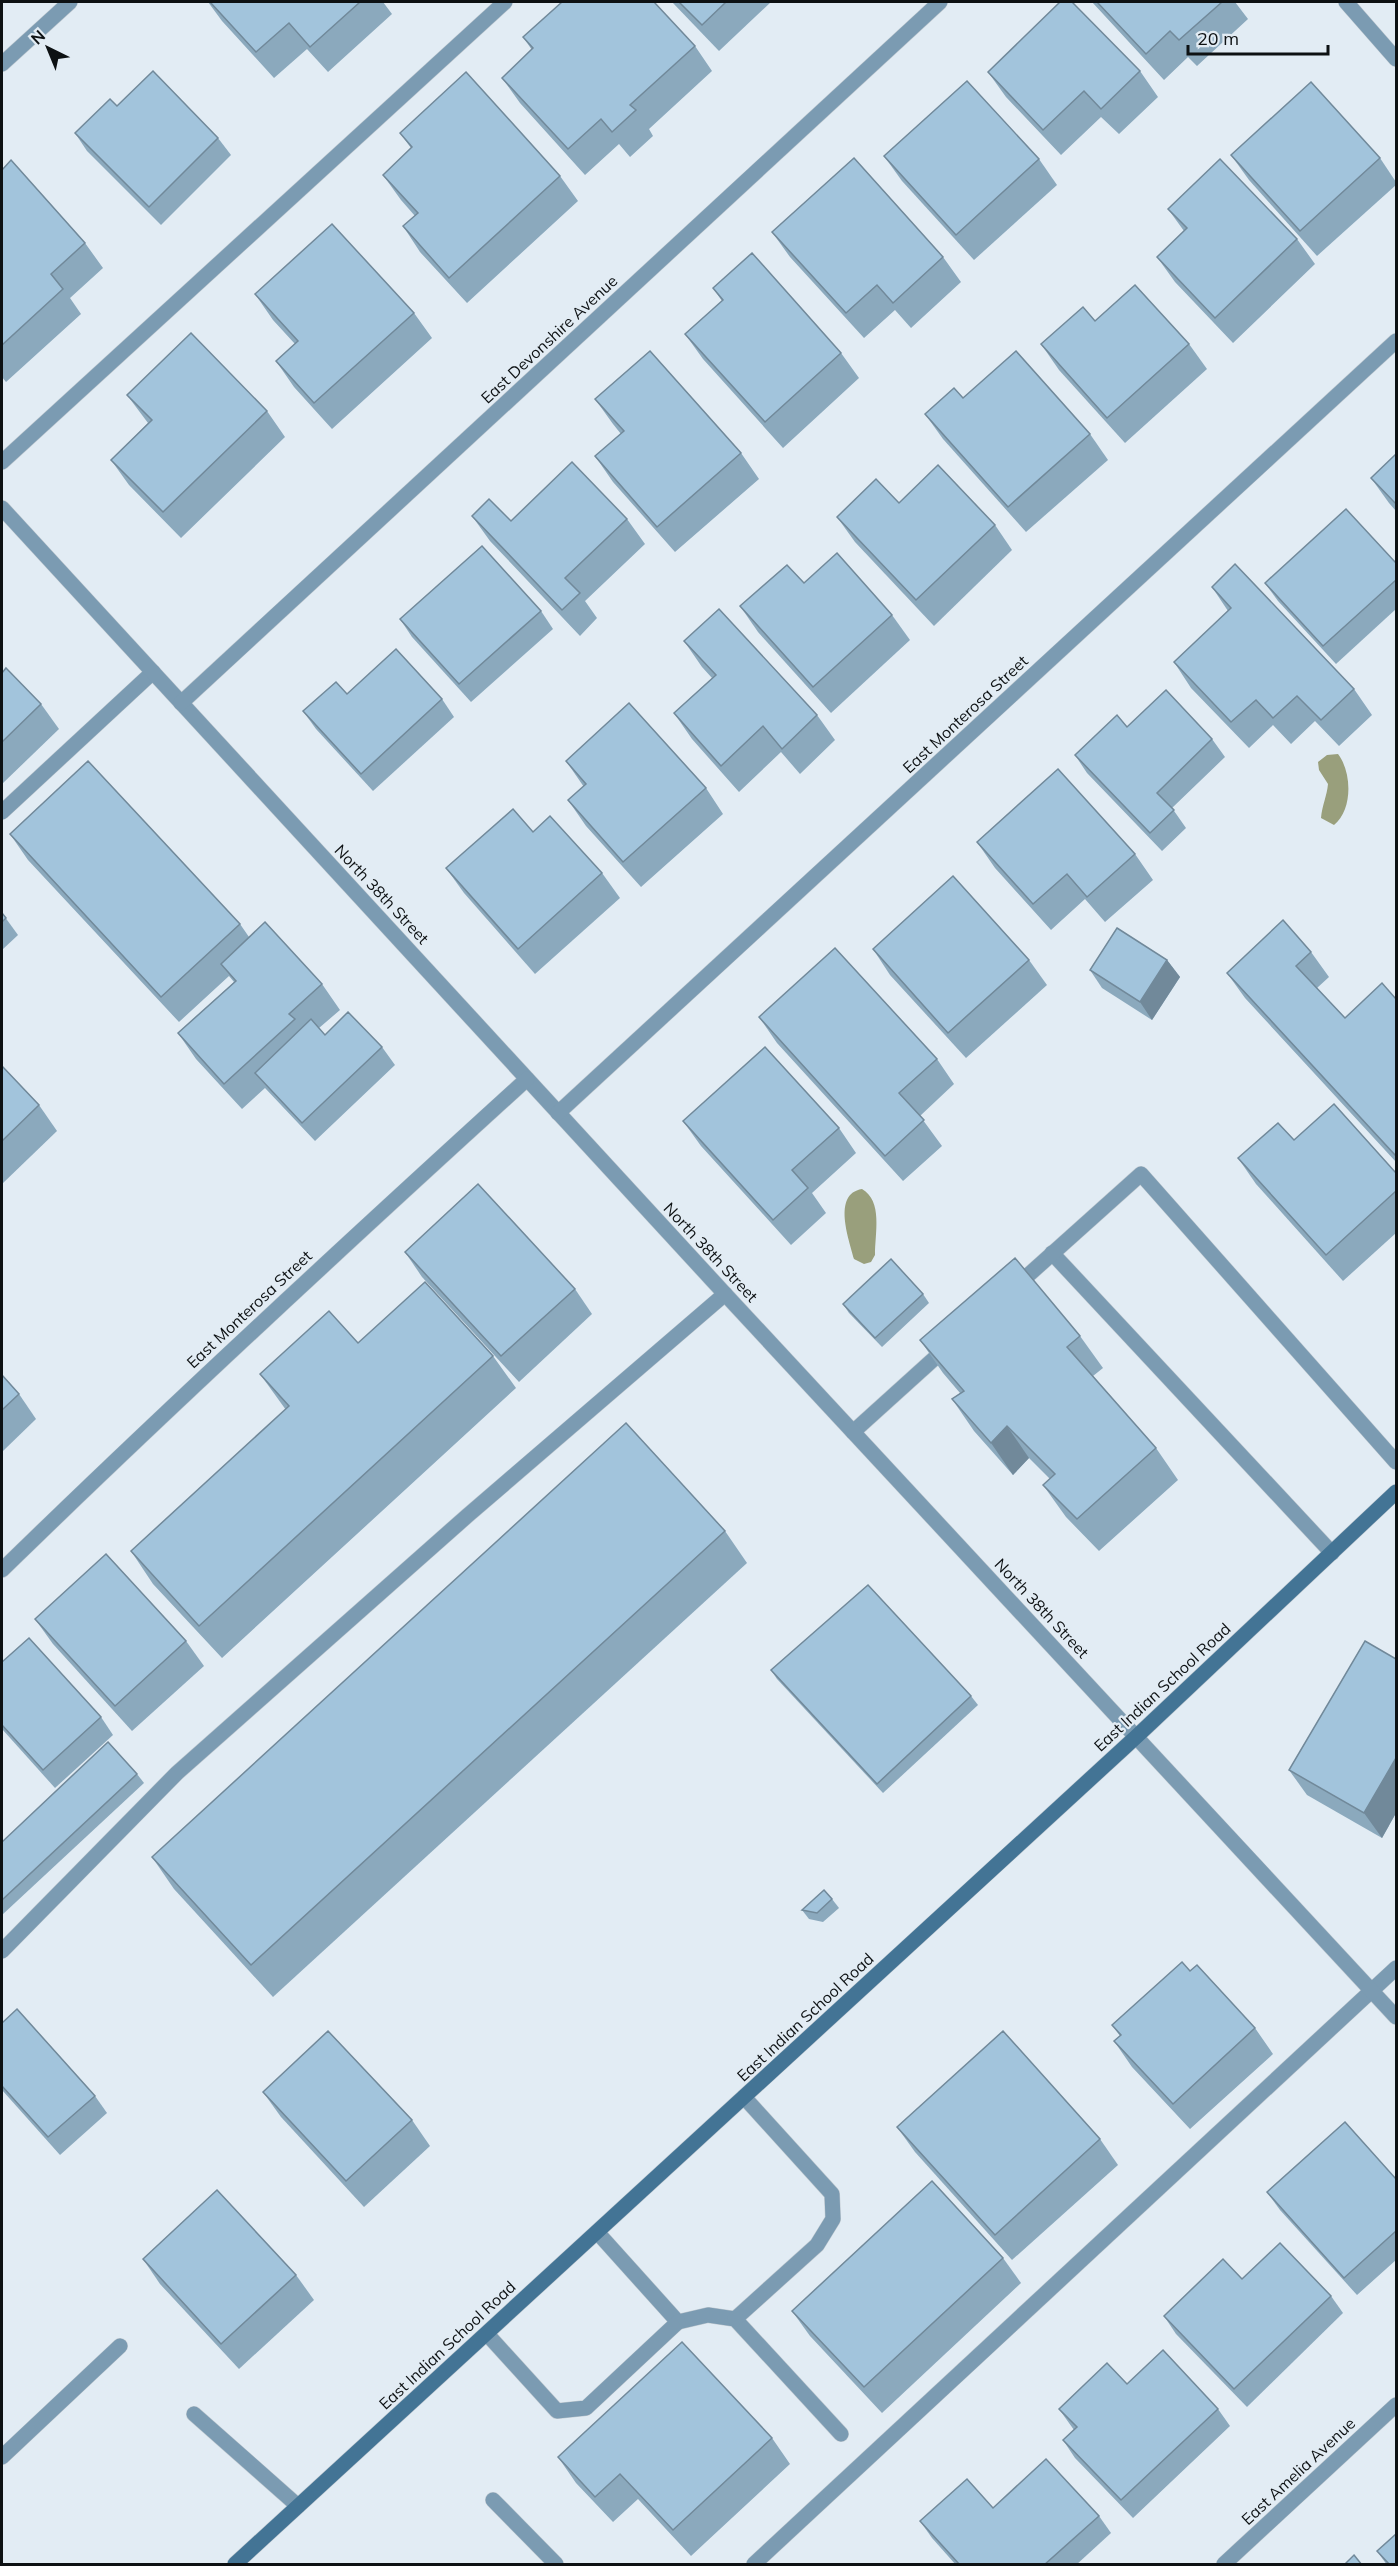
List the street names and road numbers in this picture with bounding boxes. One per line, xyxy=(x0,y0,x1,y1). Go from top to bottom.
street label: East Devonshire Avenue xyxy=(477,271,621,407)
street label: East Monterosa Street xyxy=(898,651,1032,777)
street label: North 38th Street xyxy=(331,840,434,948)
street label: North 38th Street xyxy=(660,1198,763,1306)
street label: East Monterosa Street xyxy=(182,1246,316,1372)
street label: North 38th Street xyxy=(991,1554,1094,1662)
street label: East Indian School Road xyxy=(1090,1619,1234,1755)
street label: East Indian School Road xyxy=(733,1949,877,2085)
street label: East Indian School Road xyxy=(375,2277,519,2413)
street label: East Amelia Avenue xyxy=(1237,2413,1359,2529)

